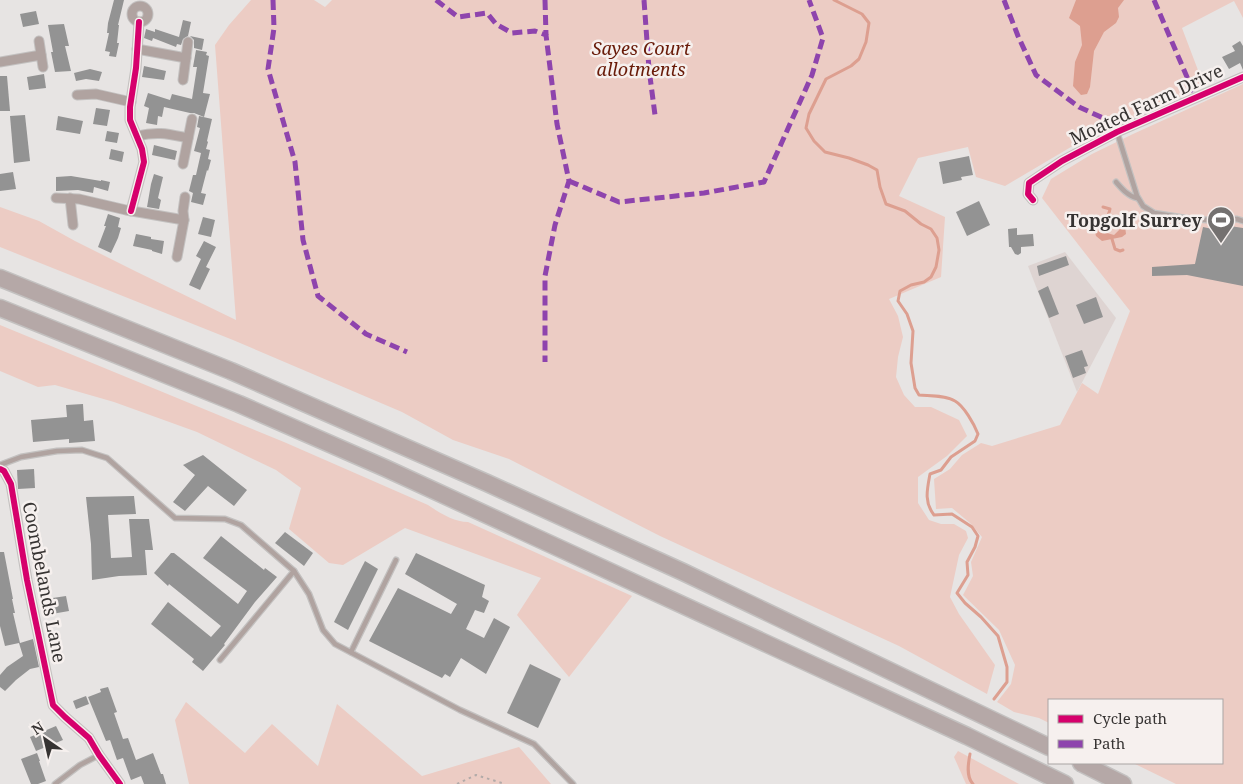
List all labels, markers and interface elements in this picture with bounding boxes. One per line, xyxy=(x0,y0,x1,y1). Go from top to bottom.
park label: Sayes Court allotments xyxy=(592,36,691,81)
street label: Moated Farm Drive xyxy=(1065,58,1227,150)
sports icon: Topgolf Surrey xyxy=(1206,205,1236,244)
place label: Topgolf Surrey xyxy=(1067,208,1203,232)
street label: Coombelands Lane xyxy=(18,500,72,664)
legend xyxy=(1048,699,1223,764)
text: Cycle path xyxy=(1093,708,1168,728)
north arrow xyxy=(20,714,70,764)
text: N xyxy=(28,717,47,739)
text: Path xyxy=(1093,733,1126,753)

